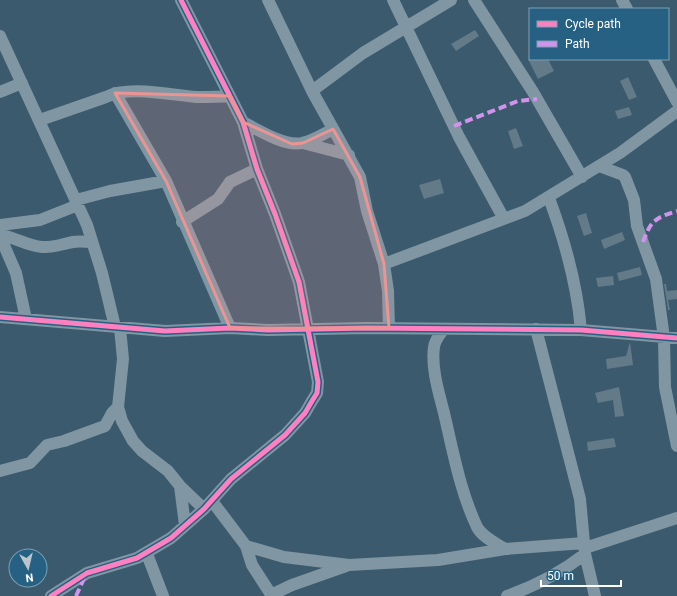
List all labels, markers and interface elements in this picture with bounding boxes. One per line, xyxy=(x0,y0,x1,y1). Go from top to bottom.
legend xyxy=(529,8,669,60)
text: Cycle path xyxy=(565,17,621,31)
text: Path xyxy=(565,37,590,51)
north arrow xyxy=(8,548,48,588)
scale bar xyxy=(541,562,621,588)
text: 50 m xyxy=(547,569,574,583)
text: N xyxy=(24,570,34,584)

